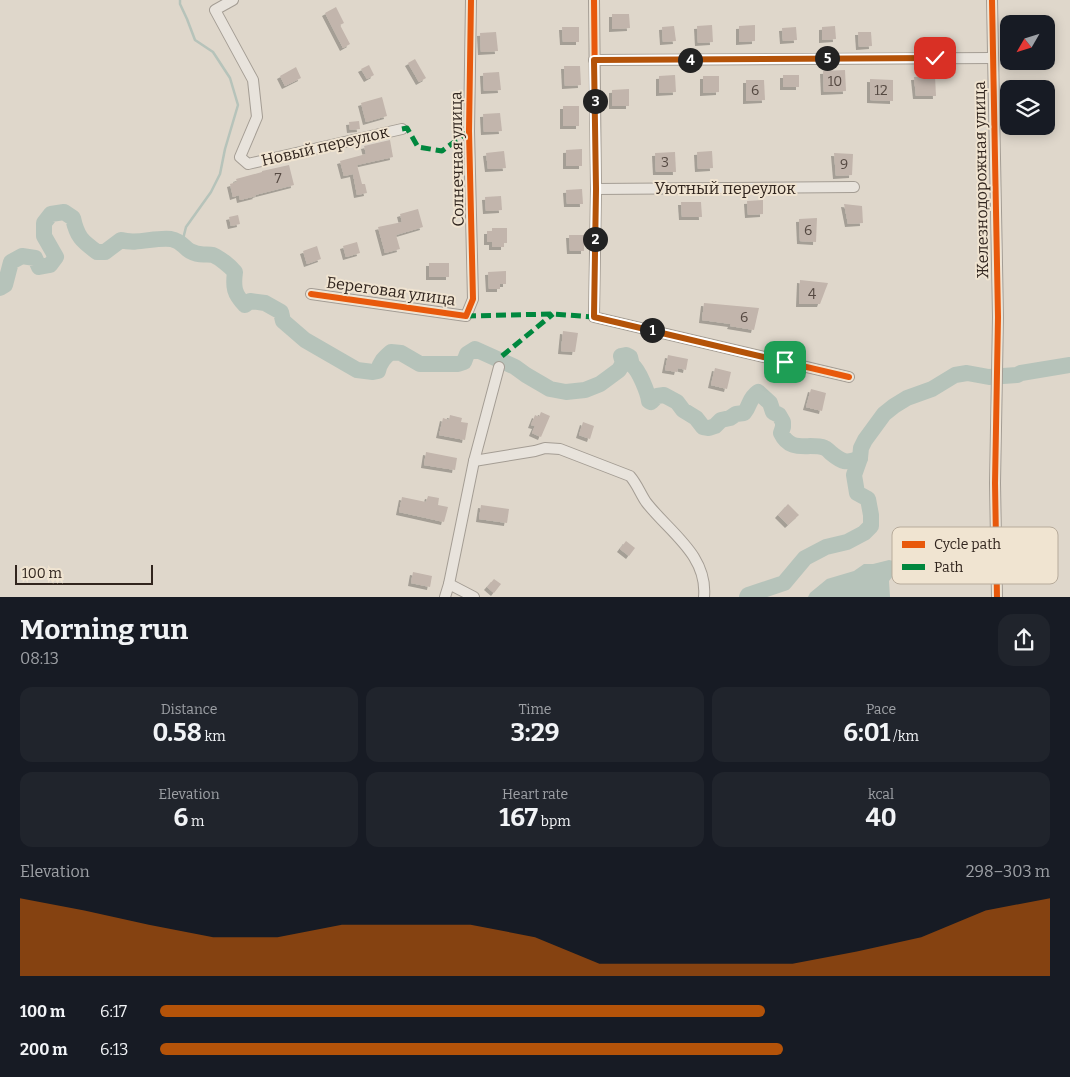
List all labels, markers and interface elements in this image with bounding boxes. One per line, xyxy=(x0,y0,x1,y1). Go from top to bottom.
north arrow xyxy=(1000,15,1055,70)
map controls xyxy=(1000,15,1055,135)
pin xyxy=(914,37,956,79)
icon: check xyxy=(921,44,949,72)
pin: 5 xyxy=(814,46,840,70)
pin: 4 xyxy=(678,48,702,72)
text: 5 xyxy=(824,50,831,67)
text: 4 xyxy=(686,52,695,69)
house number: 10 xyxy=(828,73,842,90)
button: layers xyxy=(1000,80,1055,135)
street label: Железнодорожная улица xyxy=(970,81,992,279)
house number: 6 xyxy=(751,82,759,99)
house number: 12 xyxy=(874,82,888,99)
pin: 3 xyxy=(582,88,608,114)
street label: Солнечная улица xyxy=(446,91,468,227)
text: 3 xyxy=(591,93,600,110)
street label: Новый переулок xyxy=(259,122,391,170)
house number: 3 xyxy=(661,154,669,171)
house number: 9 xyxy=(840,156,848,173)
house number: 7 xyxy=(274,170,282,187)
street label: Уютный переулок xyxy=(654,179,796,198)
house number: 6 xyxy=(804,222,812,239)
pin: 2 xyxy=(582,226,608,252)
text: 2 xyxy=(592,231,599,248)
street label: Береговая улица xyxy=(325,273,457,310)
house number: 4 xyxy=(808,286,816,303)
house number: 6 xyxy=(740,309,748,326)
pin: 1 xyxy=(640,318,664,342)
text: 1 xyxy=(649,322,656,339)
pin xyxy=(764,341,806,383)
icon: arrive xyxy=(771,348,799,376)
legend xyxy=(892,527,1058,584)
text: Cycle path xyxy=(934,536,1001,553)
text: Path xyxy=(934,559,964,576)
scale bar xyxy=(15,562,152,585)
text: 100 m xyxy=(22,565,62,582)
text: Morning run xyxy=(20,613,188,646)
button: share xyxy=(998,614,1050,666)
text: 08:13 xyxy=(20,649,59,668)
text: Distance xyxy=(161,701,217,718)
text: Time xyxy=(518,701,552,718)
text: Pace xyxy=(866,701,896,718)
text: 0.58 xyxy=(152,718,202,748)
text: 3:29 xyxy=(510,718,560,748)
text: 6:01 xyxy=(843,718,890,748)
text: km xyxy=(202,728,226,745)
text: /km xyxy=(890,728,919,745)
text: Elevation xyxy=(158,786,220,803)
text: Heart rate xyxy=(502,786,568,803)
text: kcal xyxy=(868,786,894,803)
text: 6 xyxy=(174,803,188,833)
text: 167 xyxy=(499,803,538,833)
text: 40 xyxy=(865,803,897,833)
text: m xyxy=(188,813,204,830)
text: bpm xyxy=(538,813,571,830)
text: Elevation xyxy=(20,862,90,881)
text: 298–303 m xyxy=(966,862,1050,881)
text: 100 m xyxy=(20,1002,65,1021)
text: 6:17 xyxy=(100,1002,127,1021)
text: 200 m xyxy=(20,1040,67,1059)
text: 6:13 xyxy=(100,1040,128,1059)

